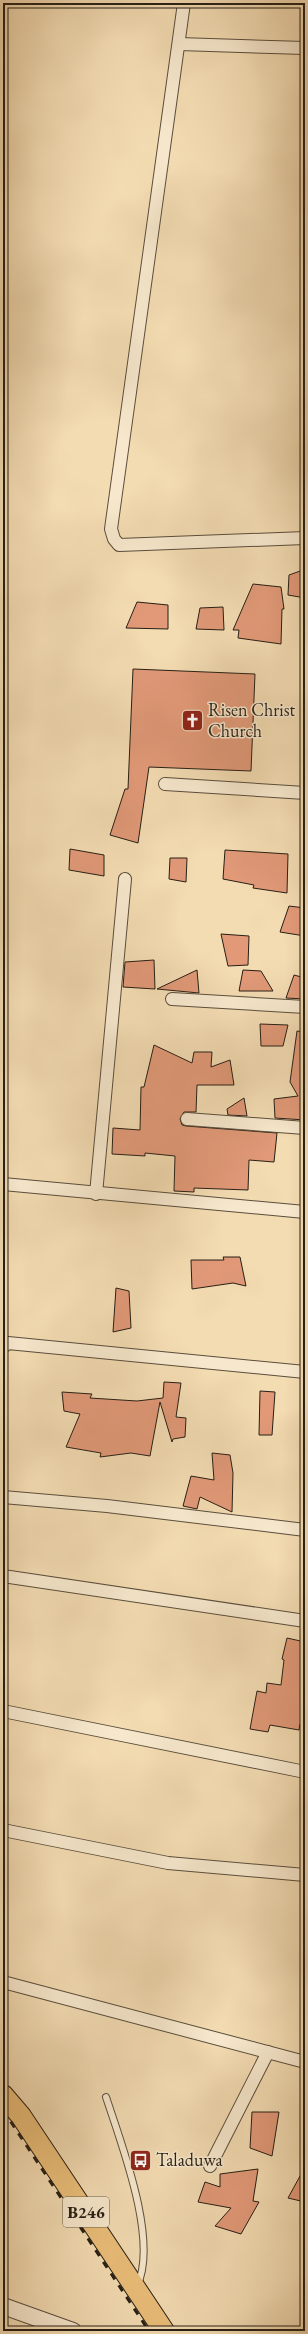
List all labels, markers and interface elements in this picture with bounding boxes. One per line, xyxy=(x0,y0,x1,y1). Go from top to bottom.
place label: Risen Christ Church xyxy=(208,698,295,742)
church icon: Risen Christ Church xyxy=(179,707,205,733)
bus stop icon: Taladuwa xyxy=(127,2147,153,2173)
place label: Taladuwa xyxy=(156,2148,224,2171)
road number: B246 xyxy=(63,2197,109,2227)

